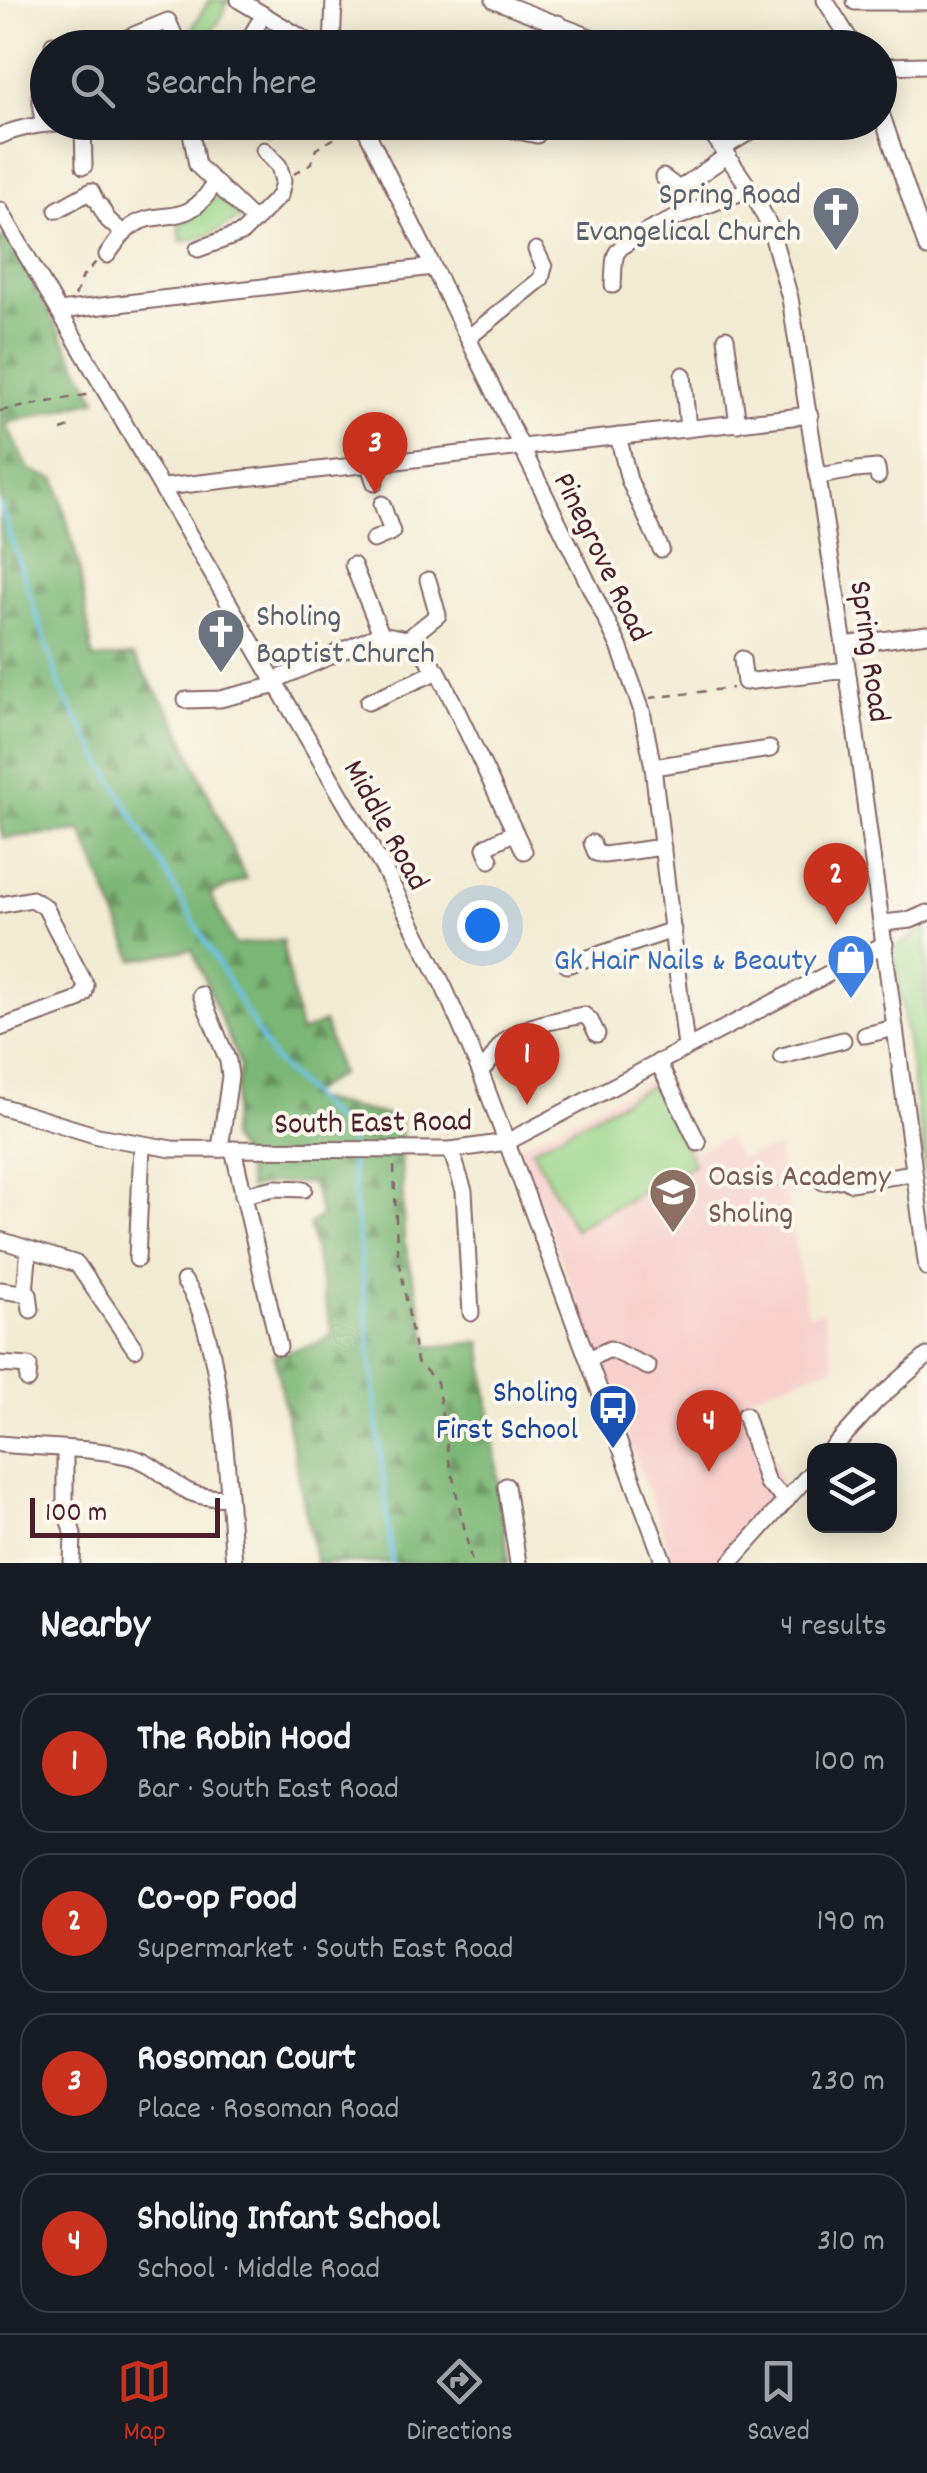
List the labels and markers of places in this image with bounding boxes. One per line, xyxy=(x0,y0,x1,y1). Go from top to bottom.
place label: Spring Road Evangelical Church xyxy=(575,174,801,257)
church icon: Spring Road Evangelical Church xyxy=(810,184,862,252)
pin: 3 xyxy=(342,412,408,494)
place label: Sholing Baptist Church xyxy=(256,596,435,679)
church icon: Sholing Baptist Church xyxy=(195,606,247,674)
pin: 2 xyxy=(804,842,868,925)
shop icon: Gk Hair Nails & Beauty xyxy=(825,932,877,1000)
place label: Gk Hair Nails & Beauty xyxy=(554,940,817,986)
pin: 1 xyxy=(494,1022,560,1105)
place label: Oasis Academy Sholing xyxy=(708,1156,892,1239)
school or university icon: Oasis Academy Sholing xyxy=(647,1166,699,1234)
place label: Sholing First School xyxy=(436,1372,578,1455)
bus stop icon: Sholing First School xyxy=(587,1382,639,1450)
pin: 4 xyxy=(676,1390,742,1472)

